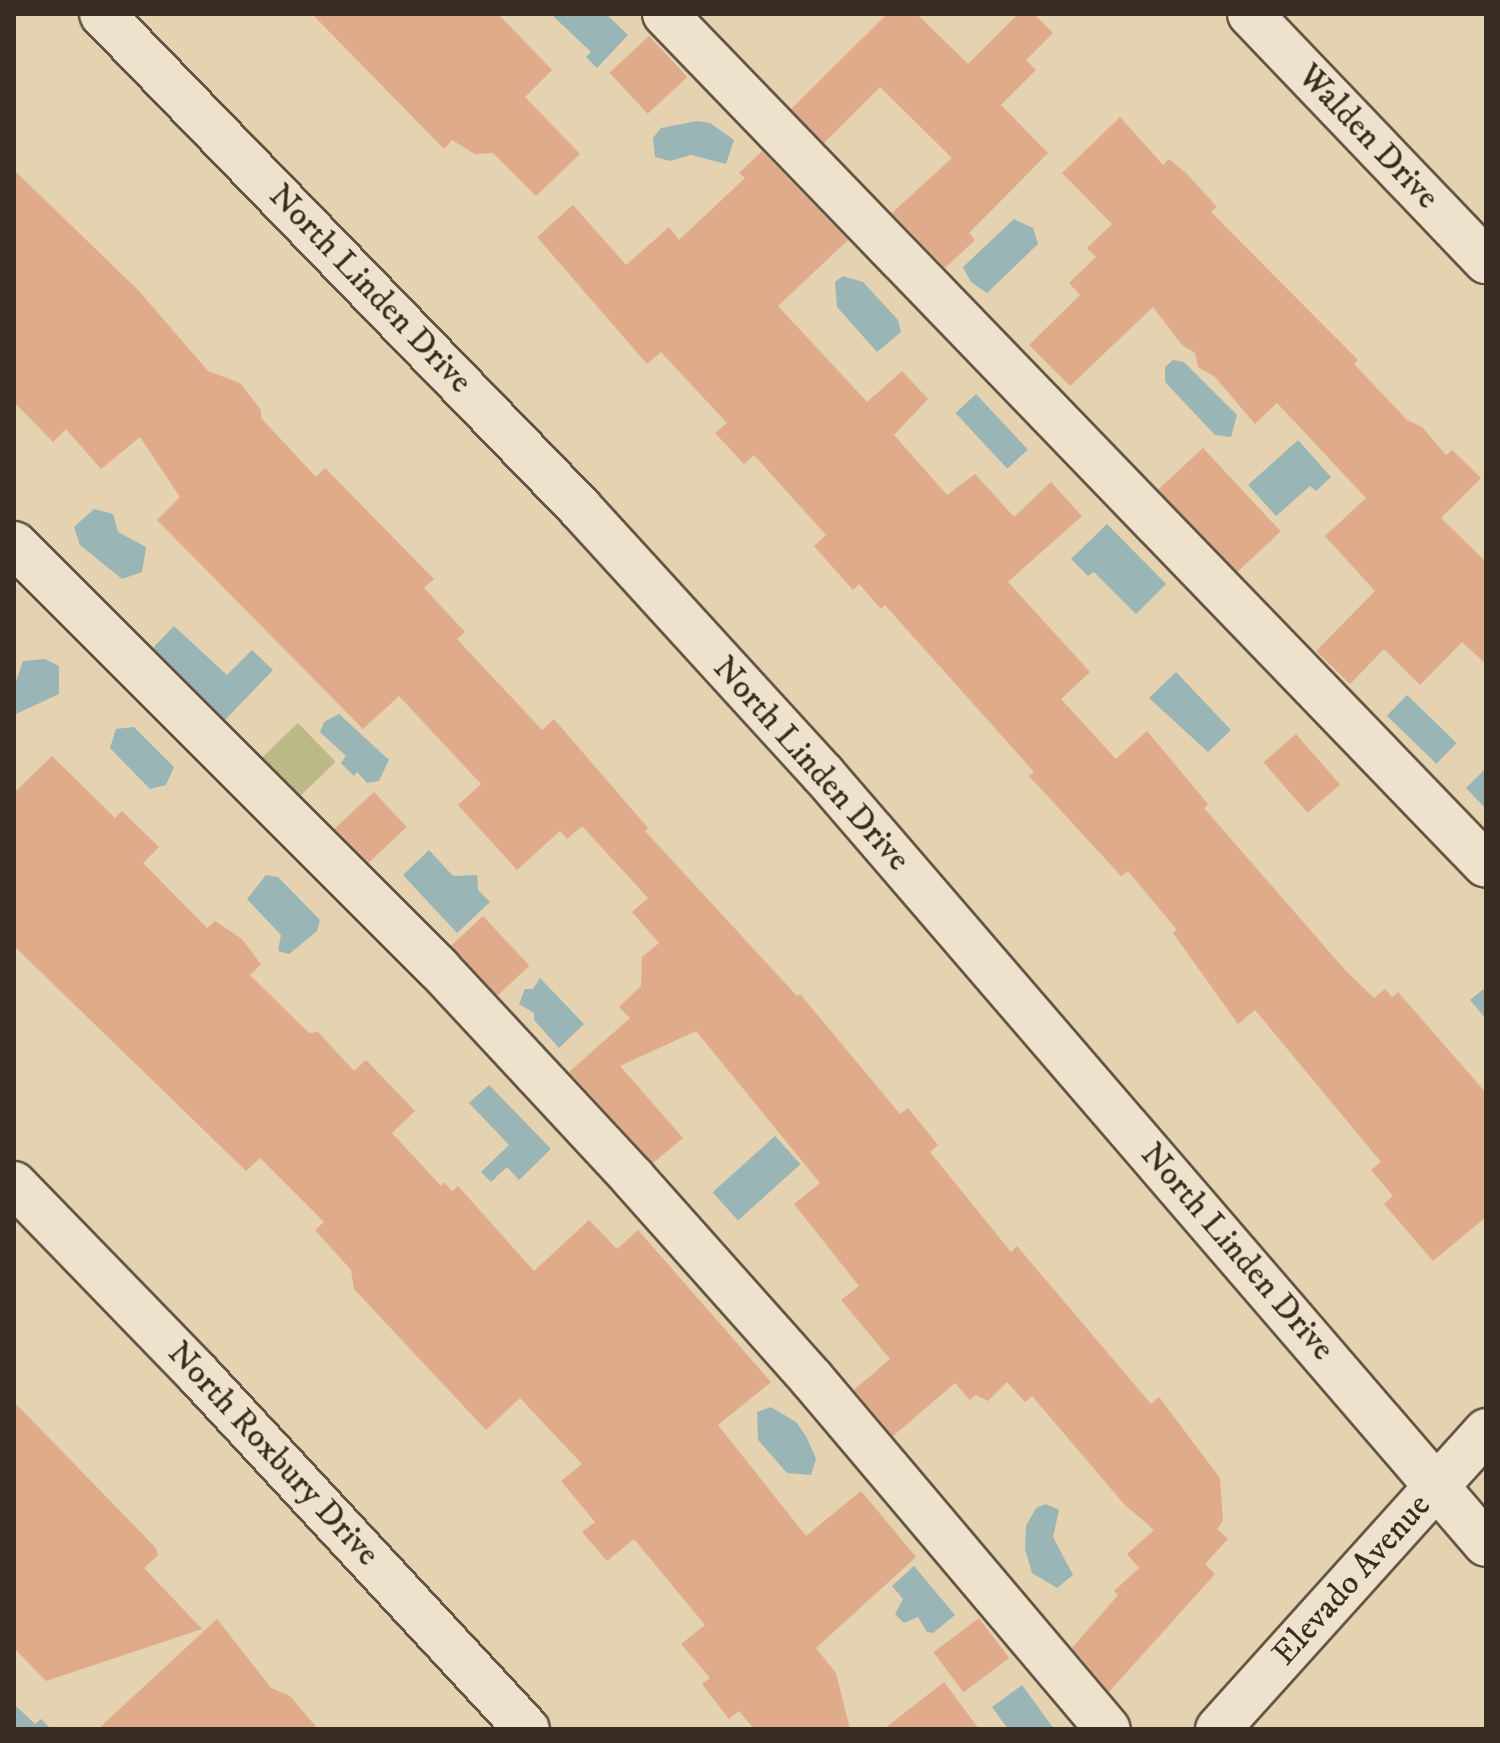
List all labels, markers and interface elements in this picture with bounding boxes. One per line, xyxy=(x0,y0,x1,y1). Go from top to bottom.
street label: Walden Drive xyxy=(1289,56,1447,218)
street label: North Linden Drive xyxy=(260,176,480,402)
street label: North Linden Drive xyxy=(704,648,918,880)
street label: North Linden Drive xyxy=(1131,1135,1343,1369)
street label: North Roxbury Drive xyxy=(158,1333,388,1575)
street label: Elevado Avenue xyxy=(1264,1486,1440,1674)

